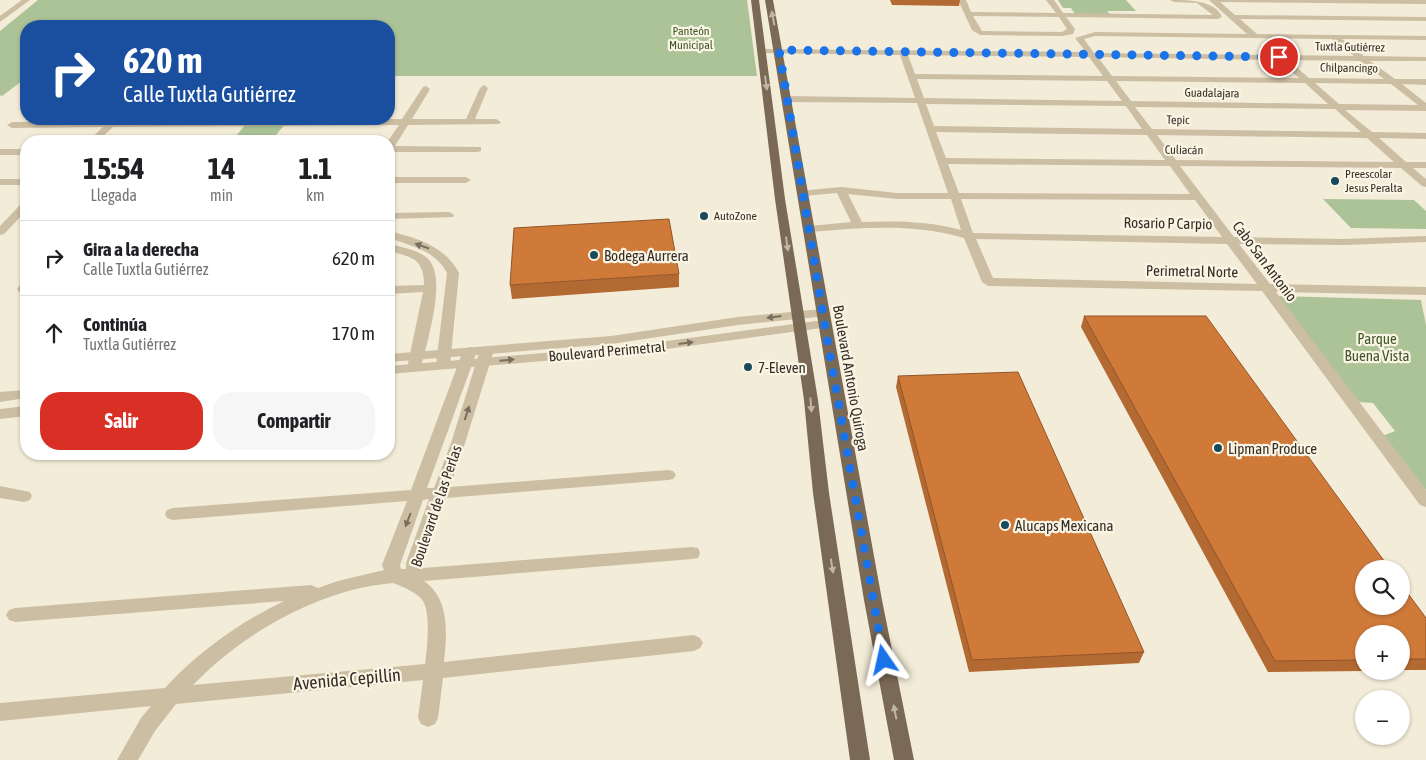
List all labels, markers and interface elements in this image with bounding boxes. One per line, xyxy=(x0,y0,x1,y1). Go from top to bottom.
one-way arrow xyxy=(768,10,776,26)
park label: Panteón Municipal xyxy=(669,24,714,52)
pin xyxy=(1258,36,1300,78)
street label: Tuxtla Gutiérrez xyxy=(1315,39,1386,55)
icon: right xyxy=(40,40,105,105)
text: 620 m xyxy=(123,40,202,80)
icon: arrive xyxy=(1265,43,1293,71)
street label: Chilpancingo xyxy=(1320,60,1378,76)
one-way arrow xyxy=(762,75,770,91)
text: Calle Tuxtla Gutiérrez xyxy=(123,81,296,107)
street label: Guadalajara xyxy=(1184,86,1240,100)
street label: Tepic xyxy=(1166,113,1190,127)
street label: Culiacán xyxy=(1165,143,1203,157)
text: 15:54 xyxy=(83,151,145,185)
text: 14 xyxy=(208,151,236,185)
text: 1.1 xyxy=(299,151,332,185)
place label: Preescolar Jesus Peralta xyxy=(1345,167,1403,195)
marker: Preescolar Jesus Peralta xyxy=(1329,175,1341,187)
text: Llegada xyxy=(90,186,137,204)
text: min xyxy=(210,186,233,204)
text: km xyxy=(306,186,325,204)
place label: AutoZone xyxy=(714,209,757,223)
marker: AutoZone xyxy=(698,210,710,222)
street label: Rosario P Carpio xyxy=(1123,214,1213,232)
street label: Cabo San Antonio xyxy=(1229,217,1301,305)
one-way arrow xyxy=(783,236,791,252)
text: Gira a la derecha xyxy=(83,238,199,260)
one-way arrow xyxy=(414,242,429,250)
icon: right xyxy=(40,244,68,272)
text: 620 m xyxy=(332,247,375,269)
place label: Bodega Aurrera xyxy=(604,247,689,264)
marker: Bodega Aurrera xyxy=(588,249,600,261)
text: Calle Tuxtla Gutiérrez xyxy=(83,260,209,278)
street label: Perimetral Norte xyxy=(1146,262,1238,280)
street label: Boulevard Antonio Quiroga xyxy=(830,304,872,452)
text: Continúa xyxy=(83,313,147,335)
one-way arrow xyxy=(766,313,782,321)
icon: ahead xyxy=(40,319,68,347)
text: 170 m xyxy=(332,322,375,344)
park label: Parque Buena Vista xyxy=(1345,330,1409,364)
text: Tuxtla Gutiérrez xyxy=(83,335,176,353)
street label: Boulevard Perimetral xyxy=(548,337,666,365)
one-way arrow xyxy=(679,339,695,347)
one-way arrow xyxy=(499,356,515,364)
place label: 7-Eleven xyxy=(758,359,806,376)
marker: 7-Eleven xyxy=(742,361,754,373)
button: Salir xyxy=(40,392,203,450)
button: Compartir xyxy=(213,392,375,450)
one-way arrow xyxy=(807,397,815,413)
one-way arrow xyxy=(464,405,472,420)
place label: Lipman Produce xyxy=(1228,440,1317,457)
marker: Lipman Produce xyxy=(1212,442,1224,454)
street label: Boulevard de las Perlas xyxy=(407,443,465,569)
one-way arrow xyxy=(404,513,412,528)
place label: Alucaps Mexicana xyxy=(1015,517,1114,534)
marker: Alucaps Mexicana xyxy=(999,519,1011,531)
one-way arrow xyxy=(829,558,837,574)
map controls xyxy=(1355,560,1410,745)
button: search xyxy=(1355,560,1410,615)
button: + xyxy=(1355,625,1410,680)
position arrow xyxy=(857,633,909,685)
street label: Avenida Cepillín xyxy=(292,664,402,694)
button: − xyxy=(1355,690,1410,745)
one-way arrow xyxy=(891,705,899,720)

